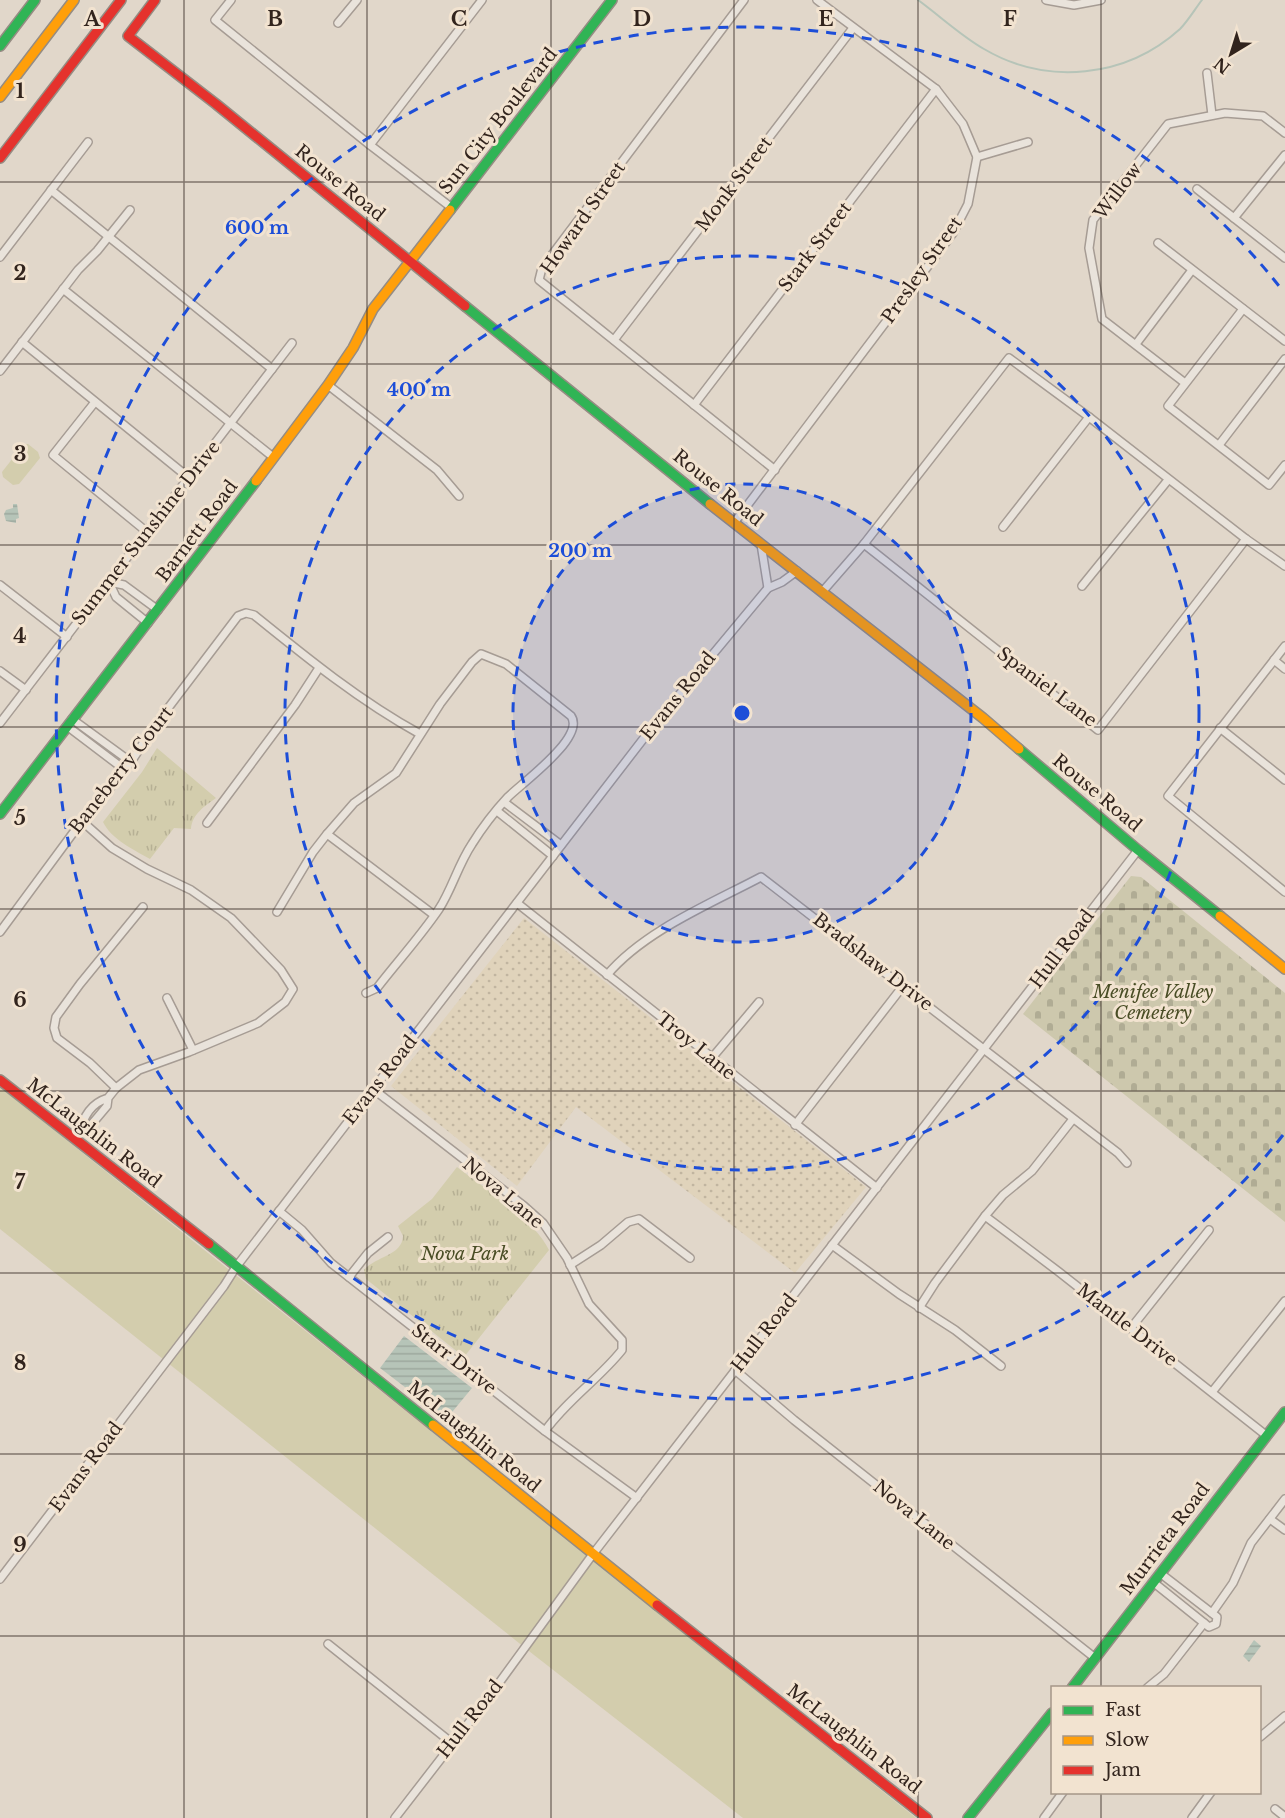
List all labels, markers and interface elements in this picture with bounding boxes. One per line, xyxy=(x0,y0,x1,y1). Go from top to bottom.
text: A xyxy=(83,7,101,31)
text: B xyxy=(267,7,283,31)
text: C xyxy=(451,7,467,31)
text: D xyxy=(633,7,651,31)
text: E xyxy=(818,7,834,31)
text: F xyxy=(1003,7,1017,31)
north arrow xyxy=(1201,24,1261,84)
street label: Sun City Boulevard xyxy=(434,43,562,199)
text: N xyxy=(1210,53,1234,78)
text: 1 xyxy=(16,79,25,103)
street label: Monk Street xyxy=(691,132,777,236)
street label: Rouse Road xyxy=(291,140,389,226)
street label: Howard Street xyxy=(536,157,630,279)
street label: Willow xyxy=(1089,158,1147,225)
street label: Stark Street xyxy=(774,197,856,296)
street label: Presley Street xyxy=(877,212,967,328)
text: 600 m xyxy=(225,217,289,239)
text: 2 xyxy=(13,261,27,285)
text: 400 m xyxy=(387,379,451,401)
street label: Summer Sunshine Drive xyxy=(67,436,225,630)
text: 3 xyxy=(14,442,26,466)
street label: Rouse Road xyxy=(669,445,767,531)
street label: Barnett Road xyxy=(152,476,242,586)
text: 200 m xyxy=(548,540,612,562)
text: 4 xyxy=(13,624,27,648)
street label: Spaniel Lane xyxy=(993,642,1101,732)
street label: Evans Road xyxy=(636,647,720,745)
street label: Baneberry Court xyxy=(64,702,178,838)
centre of rings xyxy=(732,703,752,723)
street label: Rouse Road xyxy=(1048,749,1146,837)
text: 5 xyxy=(14,806,26,830)
street label: Hull Road xyxy=(1025,905,1099,993)
street label: Bradshaw Drive xyxy=(809,908,937,1016)
park label: Menifee Valley Cemetery xyxy=(1092,981,1214,1024)
text: 6 xyxy=(13,988,27,1012)
street label: Troy Lane xyxy=(652,1008,740,1084)
street label: Evans Road xyxy=(338,1031,422,1129)
street label: McLaughlin Road xyxy=(22,1074,166,1192)
street label: Nova Lane xyxy=(458,1153,548,1233)
text: 7 xyxy=(15,1170,26,1194)
park label: Nova Park xyxy=(420,1243,509,1265)
street label: Mantle Drive xyxy=(1072,1279,1182,1371)
street label: Hull Road xyxy=(727,1290,801,1376)
street label: Starr Drive xyxy=(407,1319,501,1399)
text: 8 xyxy=(14,1351,26,1375)
street label: McLaughlin Road xyxy=(403,1377,545,1497)
street label: Evans Road xyxy=(45,1418,127,1516)
street label: Nova Lane xyxy=(869,1475,959,1555)
street label: Murrieta Road xyxy=(1116,1479,1214,1599)
text: 9 xyxy=(13,1533,27,1557)
street label: Hull Road xyxy=(433,1676,507,1762)
street label: McLaughlin Road xyxy=(782,1680,926,1798)
legend xyxy=(1051,1686,1261,1794)
text: Fast xyxy=(1105,1699,1142,1721)
text: Slow xyxy=(1105,1729,1150,1751)
text: Jam xyxy=(1103,1759,1141,1781)

